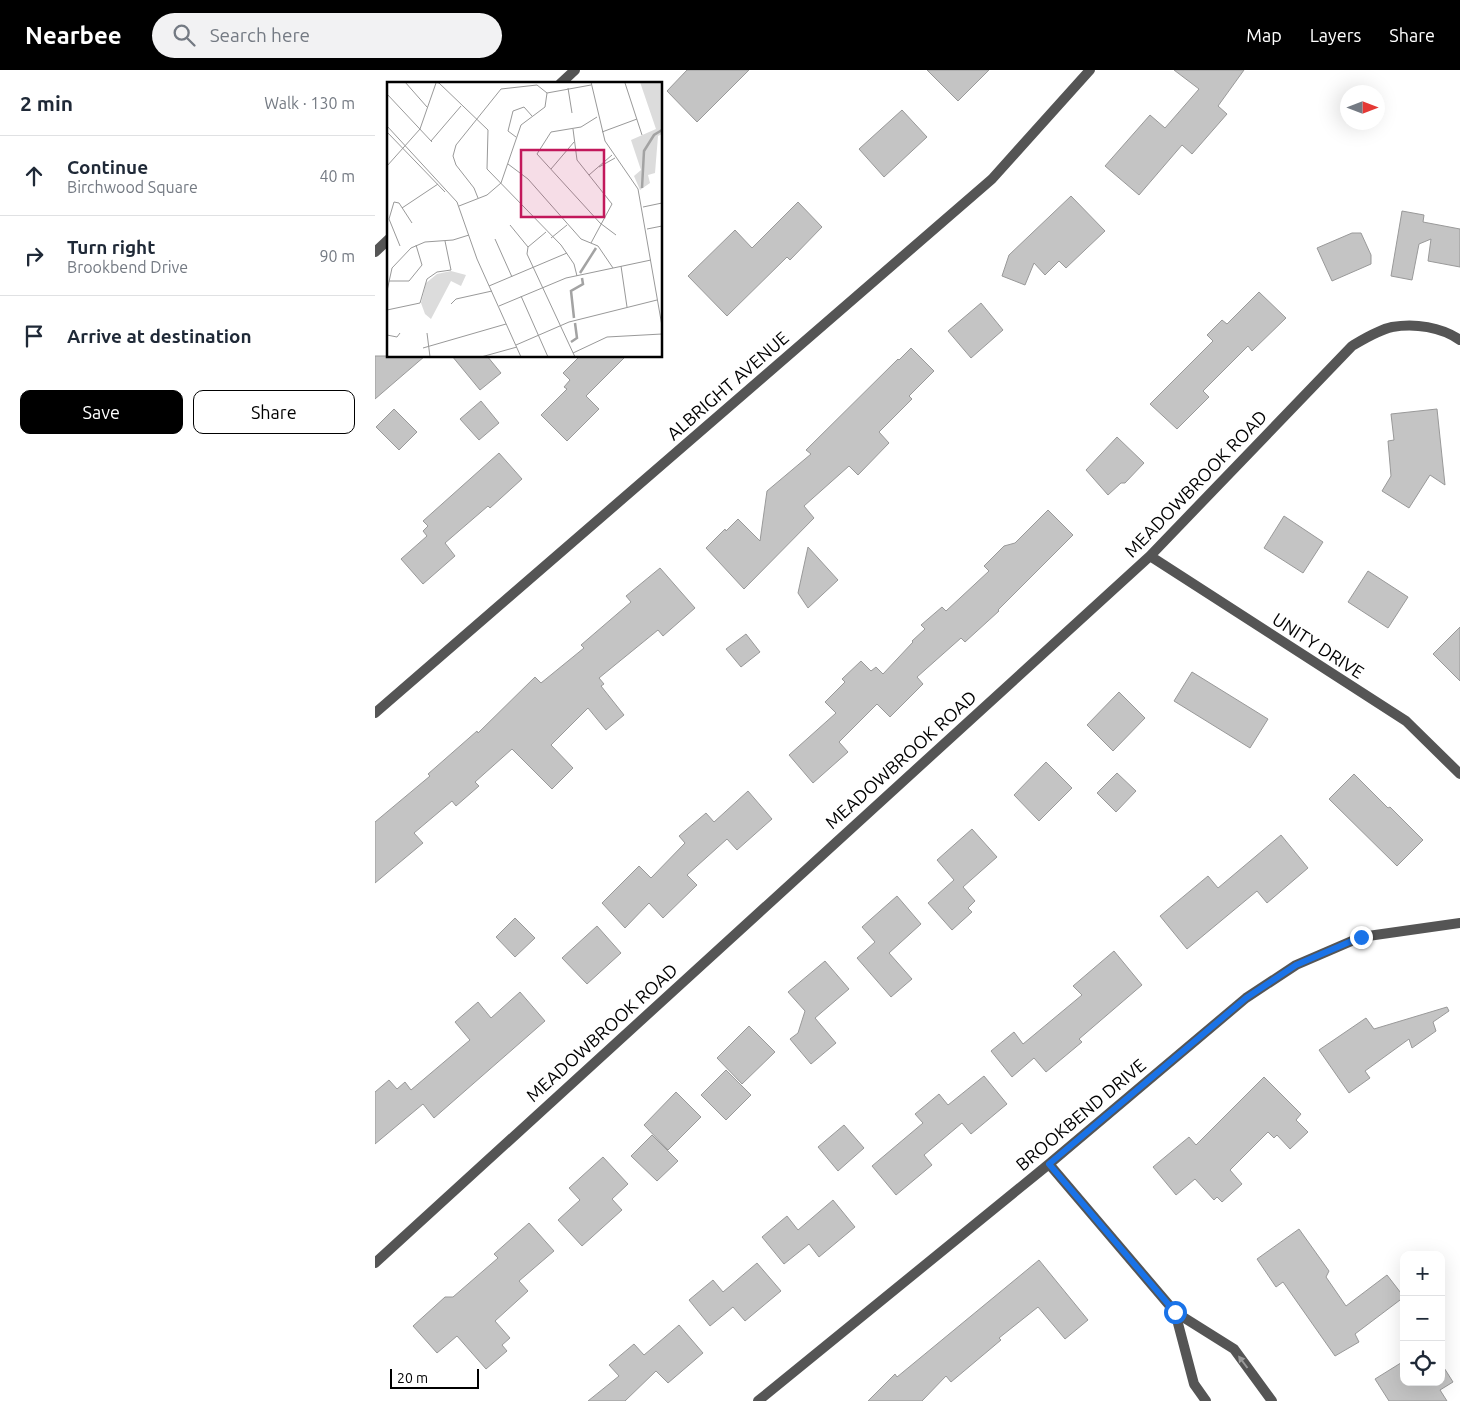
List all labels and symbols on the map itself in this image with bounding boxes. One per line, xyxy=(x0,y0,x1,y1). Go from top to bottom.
inset map xyxy=(387,82,663,358)
north arrow xyxy=(1340,85,1385,130)
street label: ALBRIGHT AVENUE xyxy=(663,327,792,443)
street label: MEADOWBROOK ROAD xyxy=(1120,406,1271,561)
street label: UNITY DRIVE xyxy=(1269,608,1368,682)
street label: MEADOWBROOK ROAD xyxy=(821,686,980,832)
route end xyxy=(1350,926,1373,949)
street label: MEADOWBROOK ROAD xyxy=(522,959,681,1105)
street label: BROOKBEND DRIVE xyxy=(1012,1054,1149,1174)
route start xyxy=(1164,1301,1187,1324)
one-way arrow xyxy=(1238,1355,1248,1369)
scale bar xyxy=(390,1366,479,1389)

